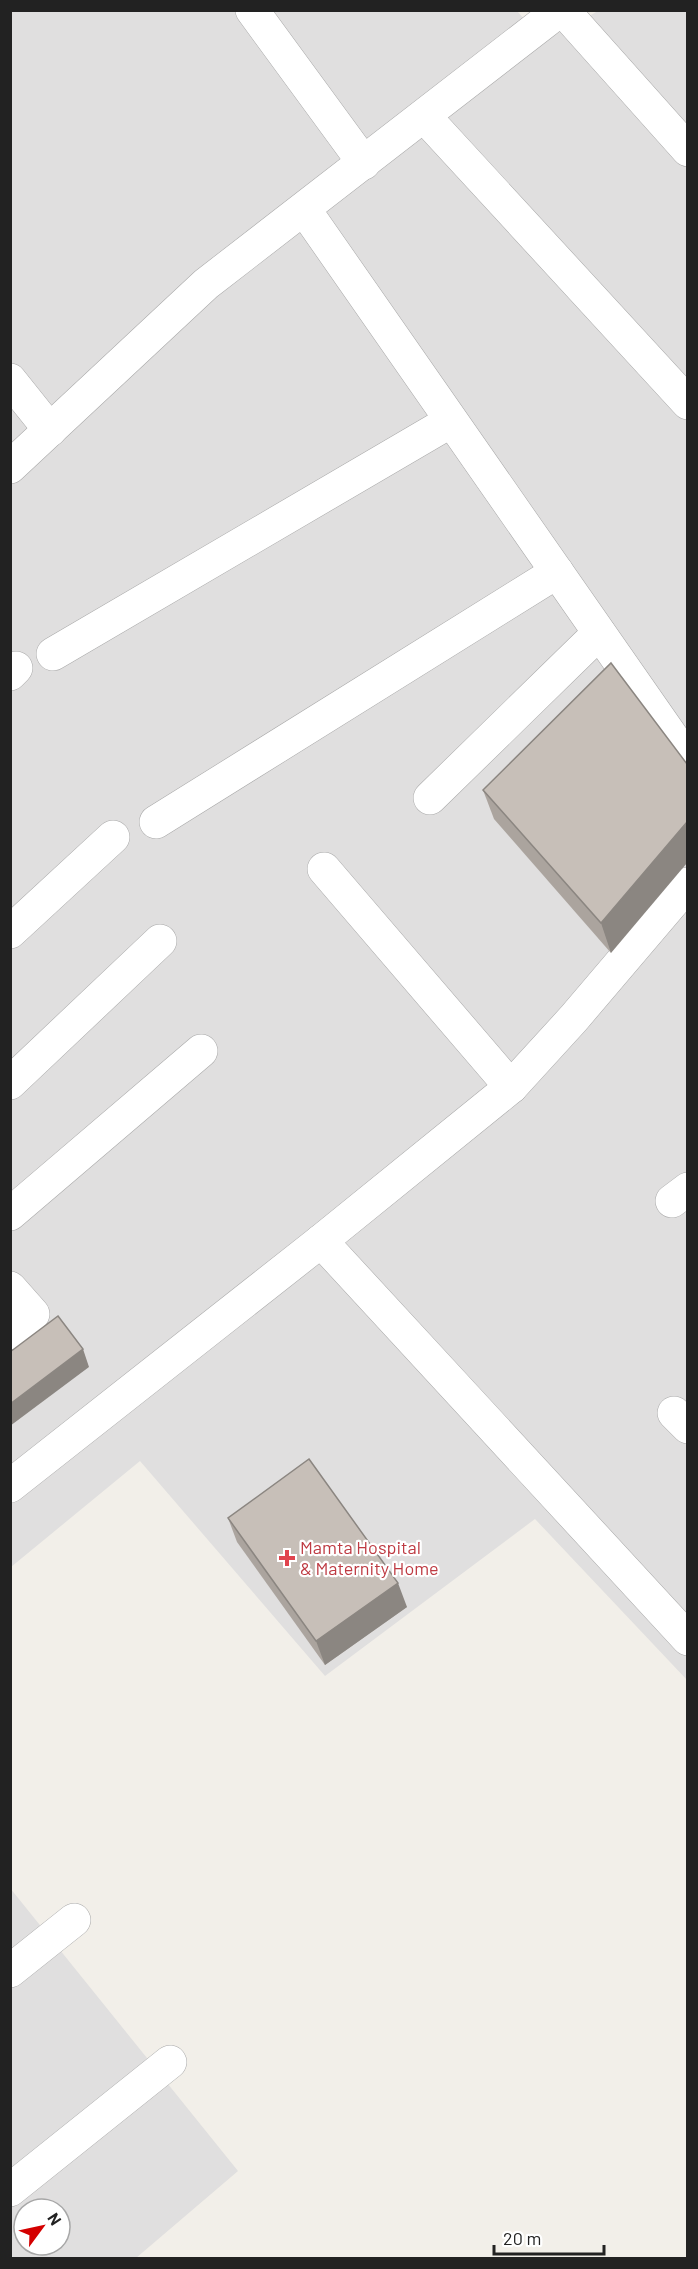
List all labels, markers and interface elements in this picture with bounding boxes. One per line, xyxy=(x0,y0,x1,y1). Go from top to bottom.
place label: Mamta Hospital & Maternity Home xyxy=(300,1536,439,1579)
marker: Mamta Hospital & Maternity Home xyxy=(278,1549,296,1567)
north arrow xyxy=(12,2197,72,2257)
text: N xyxy=(44,2209,66,2228)
scale bar xyxy=(494,2218,604,2256)
text: 20 m xyxy=(503,2227,541,2249)

